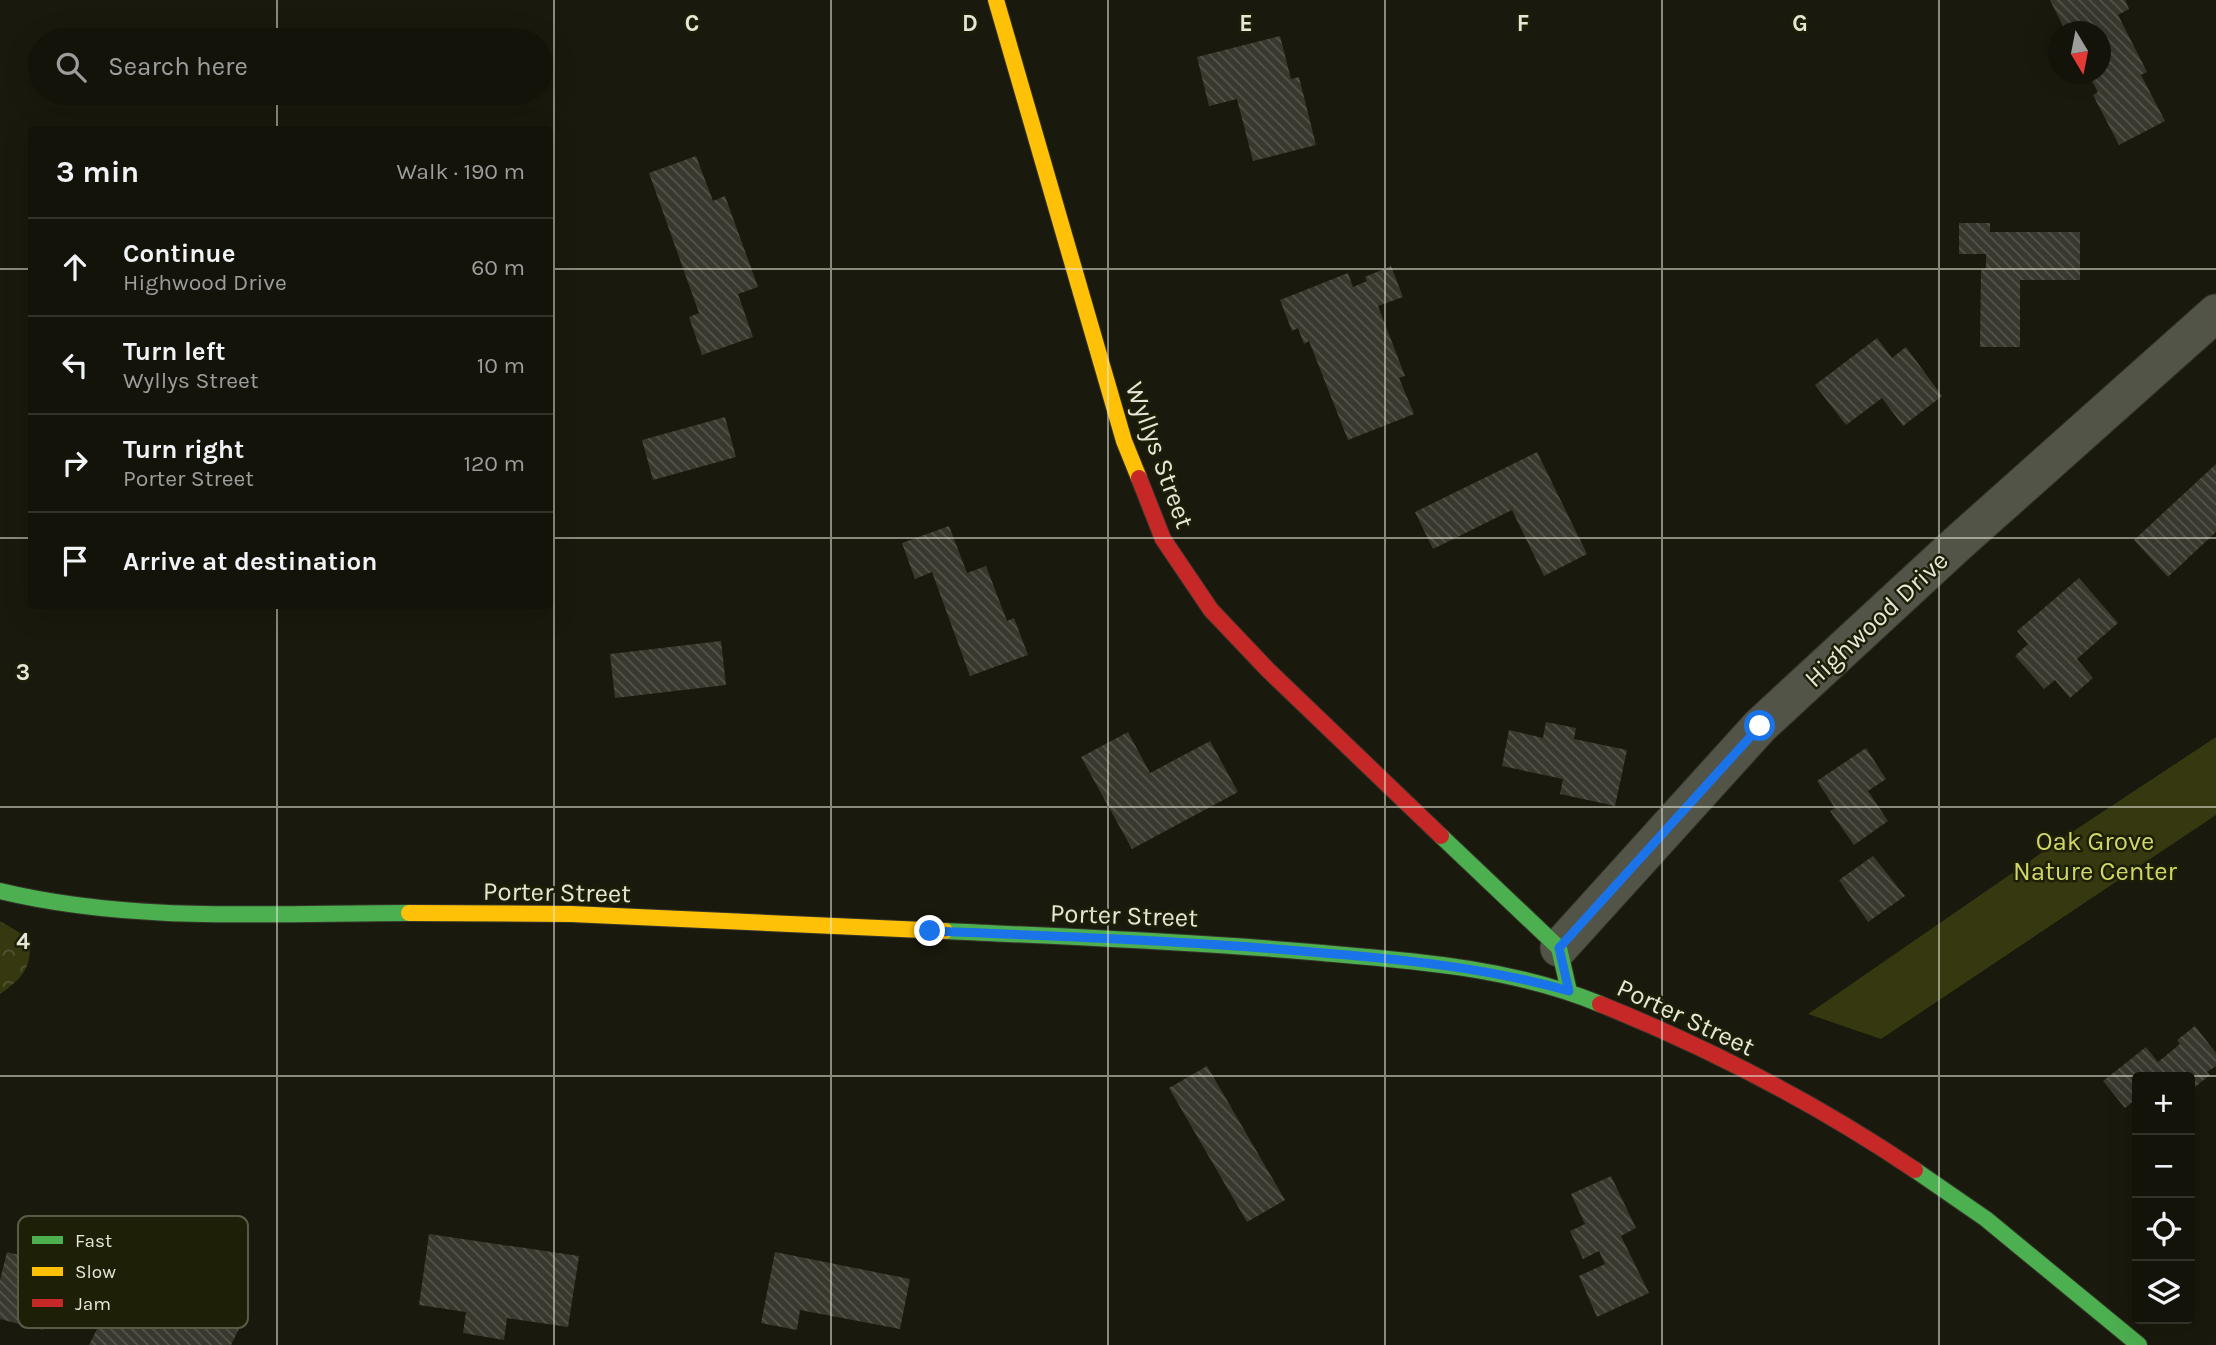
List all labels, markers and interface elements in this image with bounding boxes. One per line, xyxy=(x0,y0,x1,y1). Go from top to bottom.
text: C xyxy=(685,10,699,37)
text: D xyxy=(962,10,978,37)
text: E xyxy=(1239,10,1253,37)
text: F xyxy=(1517,10,1529,37)
text: G xyxy=(1792,10,1808,37)
north arrow xyxy=(2048,21,2111,84)
search box xyxy=(28,28,553,105)
icon: search xyxy=(52,48,90,86)
text: Search here xyxy=(108,51,248,82)
text: 3 min xyxy=(56,154,139,190)
text: Walk · 190 m xyxy=(397,158,525,185)
text: Continue xyxy=(123,238,235,269)
icon: ahead xyxy=(56,248,94,286)
text: 60 m xyxy=(471,254,525,281)
text: Highwood Drive xyxy=(123,269,287,296)
text: Turn left xyxy=(123,336,225,367)
icon: left xyxy=(56,346,94,384)
text: 10 m xyxy=(477,352,525,379)
text: Wyllys Street xyxy=(123,367,259,394)
street label: Wyllys Street xyxy=(1119,378,1200,533)
text: Turn right xyxy=(123,434,244,465)
icon: right xyxy=(56,444,94,482)
text: 120 m xyxy=(463,450,525,477)
text: Porter Street xyxy=(123,465,254,492)
icon: arrive xyxy=(56,542,94,580)
street label: Highwood Drive xyxy=(1798,545,1955,694)
text: Arrive at destination xyxy=(123,546,377,577)
text: 3 xyxy=(16,659,30,686)
route start xyxy=(1744,710,1775,741)
park label: Oak Grove Nature Center xyxy=(2013,826,2178,887)
street label: Porter Street xyxy=(483,876,632,909)
street label: Porter Street xyxy=(1049,897,1199,934)
route end xyxy=(914,915,945,946)
text: 4 xyxy=(16,928,30,955)
street label: Porter Street xyxy=(1612,972,1760,1063)
map controls xyxy=(2132,1072,2195,1324)
button: + xyxy=(2132,1072,2195,1135)
button: − xyxy=(2132,1135,2195,1198)
button: locate xyxy=(2132,1198,2195,1261)
legend xyxy=(18,1216,248,1328)
text: Fast xyxy=(75,1230,112,1252)
text: Slow xyxy=(75,1261,116,1283)
button: layers xyxy=(2132,1261,2195,1324)
text: Jam xyxy=(75,1293,111,1315)

